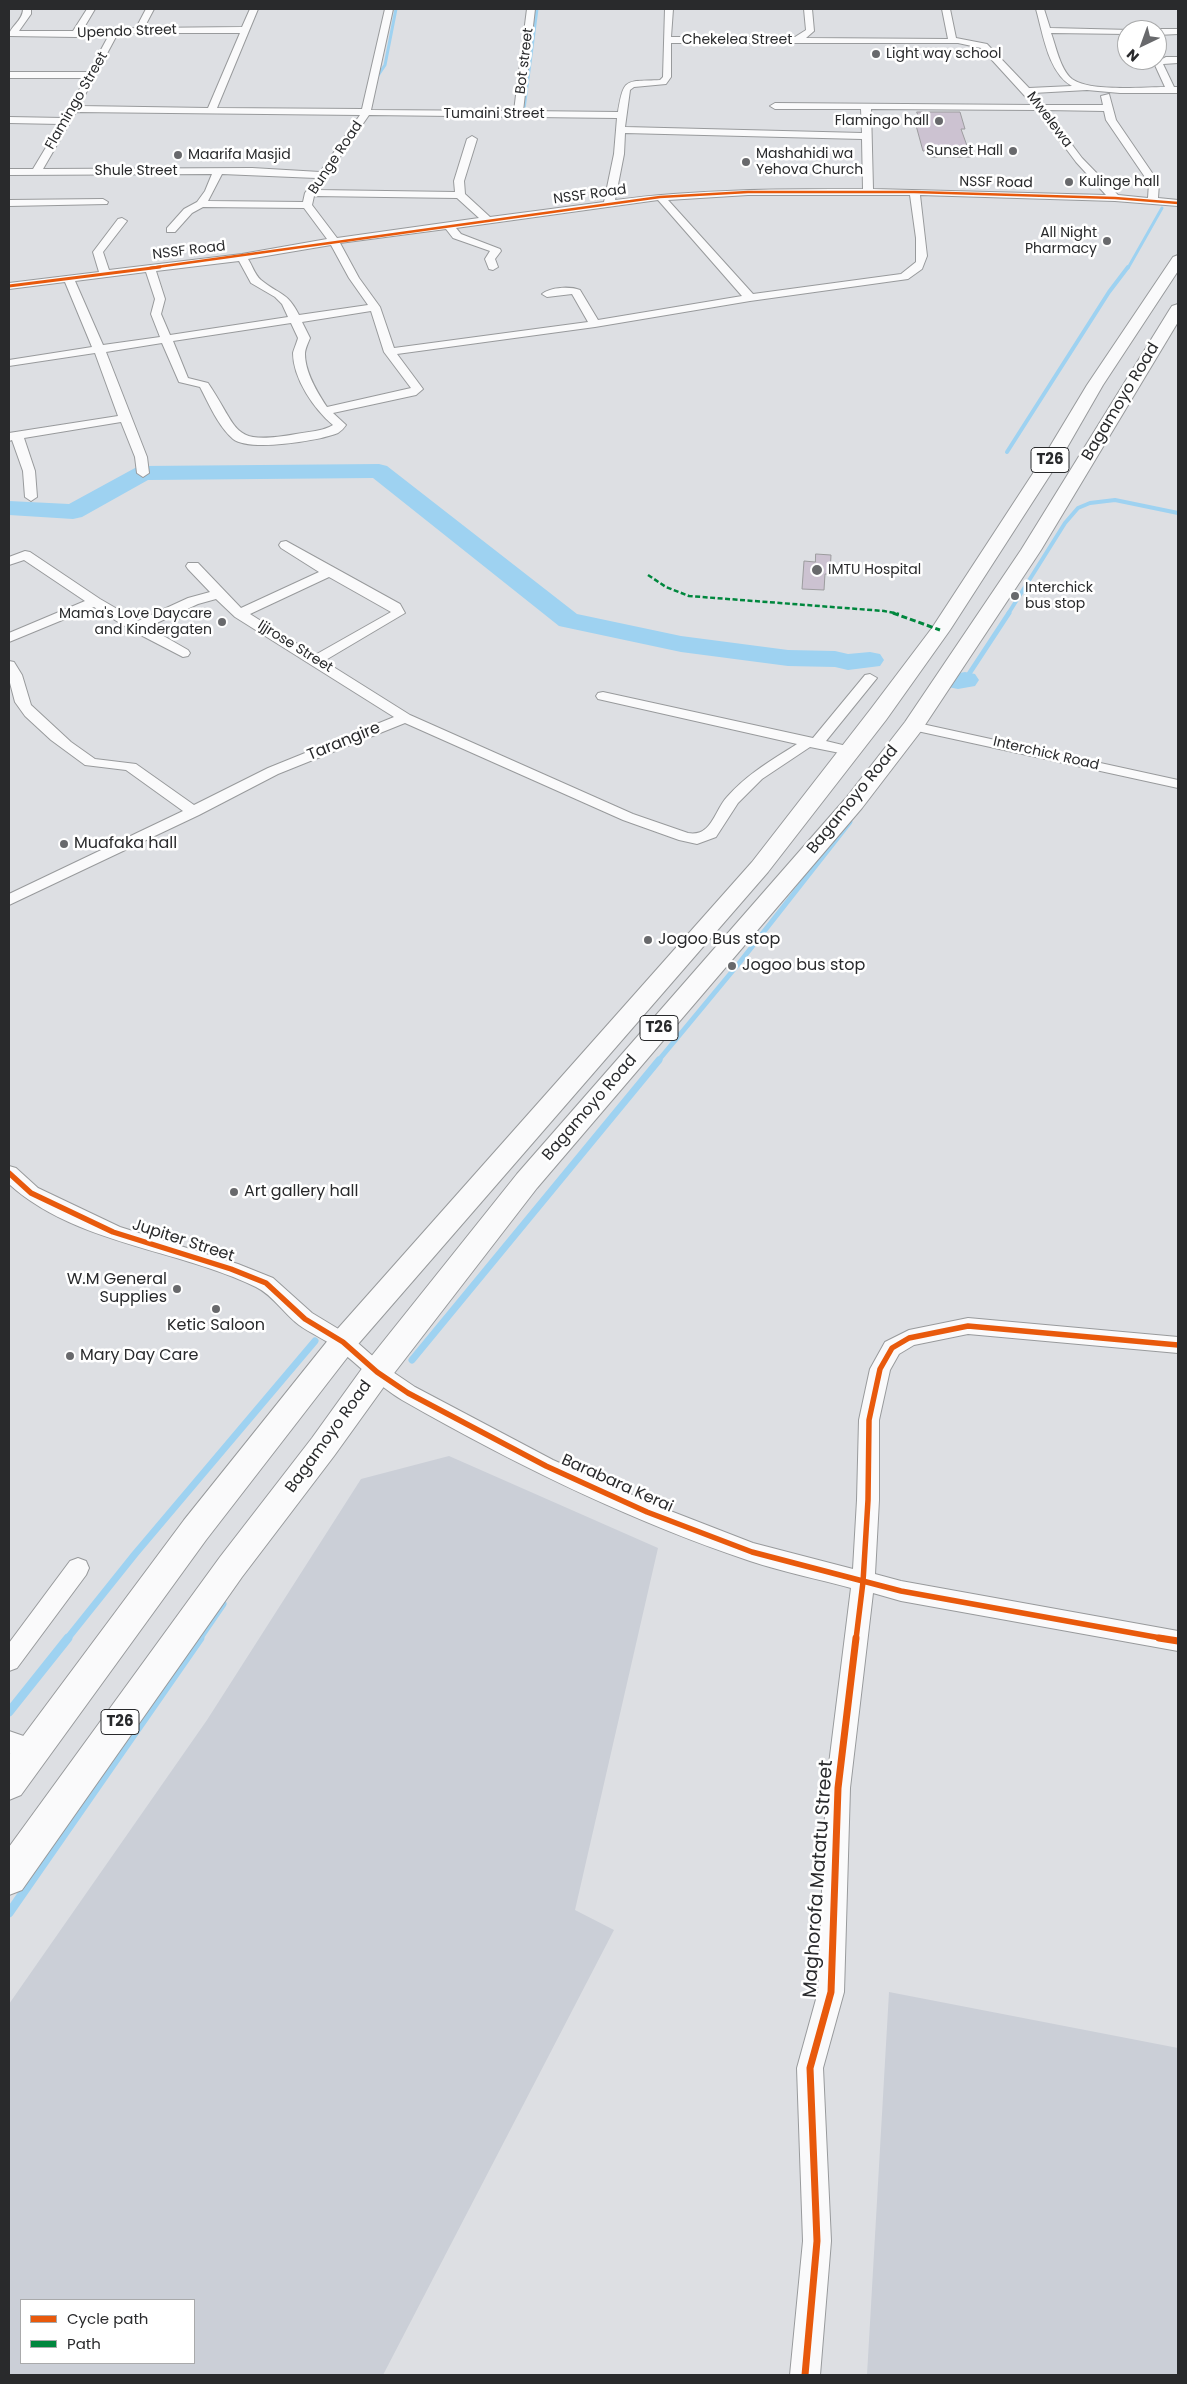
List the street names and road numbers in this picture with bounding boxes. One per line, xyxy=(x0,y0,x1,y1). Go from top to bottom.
street label: Upendo Street xyxy=(77,22,177,42)
street label: Bot street xyxy=(513,27,537,95)
street label: Chekelea Street xyxy=(682,32,792,48)
street label: Flamingo Street xyxy=(42,49,112,153)
street label: Mwelewa xyxy=(1023,89,1075,151)
street label: Tumaini Street xyxy=(444,106,544,122)
street label: Bunge Road xyxy=(305,118,367,198)
street label: Shule Street xyxy=(95,163,177,179)
street label: NSSF Road xyxy=(959,174,1033,192)
street label: NSSF Road xyxy=(552,182,628,208)
street label: NSSF Road xyxy=(152,238,226,264)
street label: Bagamoyo Road xyxy=(1078,340,1164,464)
road number: T26 xyxy=(1031,448,1069,472)
street label: Ijjrose Street xyxy=(254,617,336,677)
street label: Tarangire xyxy=(305,719,383,765)
street label: Interchick Road xyxy=(991,734,1101,774)
street label: Bagamoyo Road xyxy=(803,742,903,858)
road number: T26 xyxy=(640,1016,678,1040)
street label: Bagamoyo Road xyxy=(539,1051,641,1165)
street label: Jupiter Street xyxy=(129,1215,237,1267)
street label: Bagamoyo Road xyxy=(282,1377,376,1497)
street label: Barabara Kerai xyxy=(558,1451,676,1517)
road number: T26 xyxy=(101,1710,139,1734)
street label: Maghorofa Matatu Street xyxy=(799,1759,839,1999)

